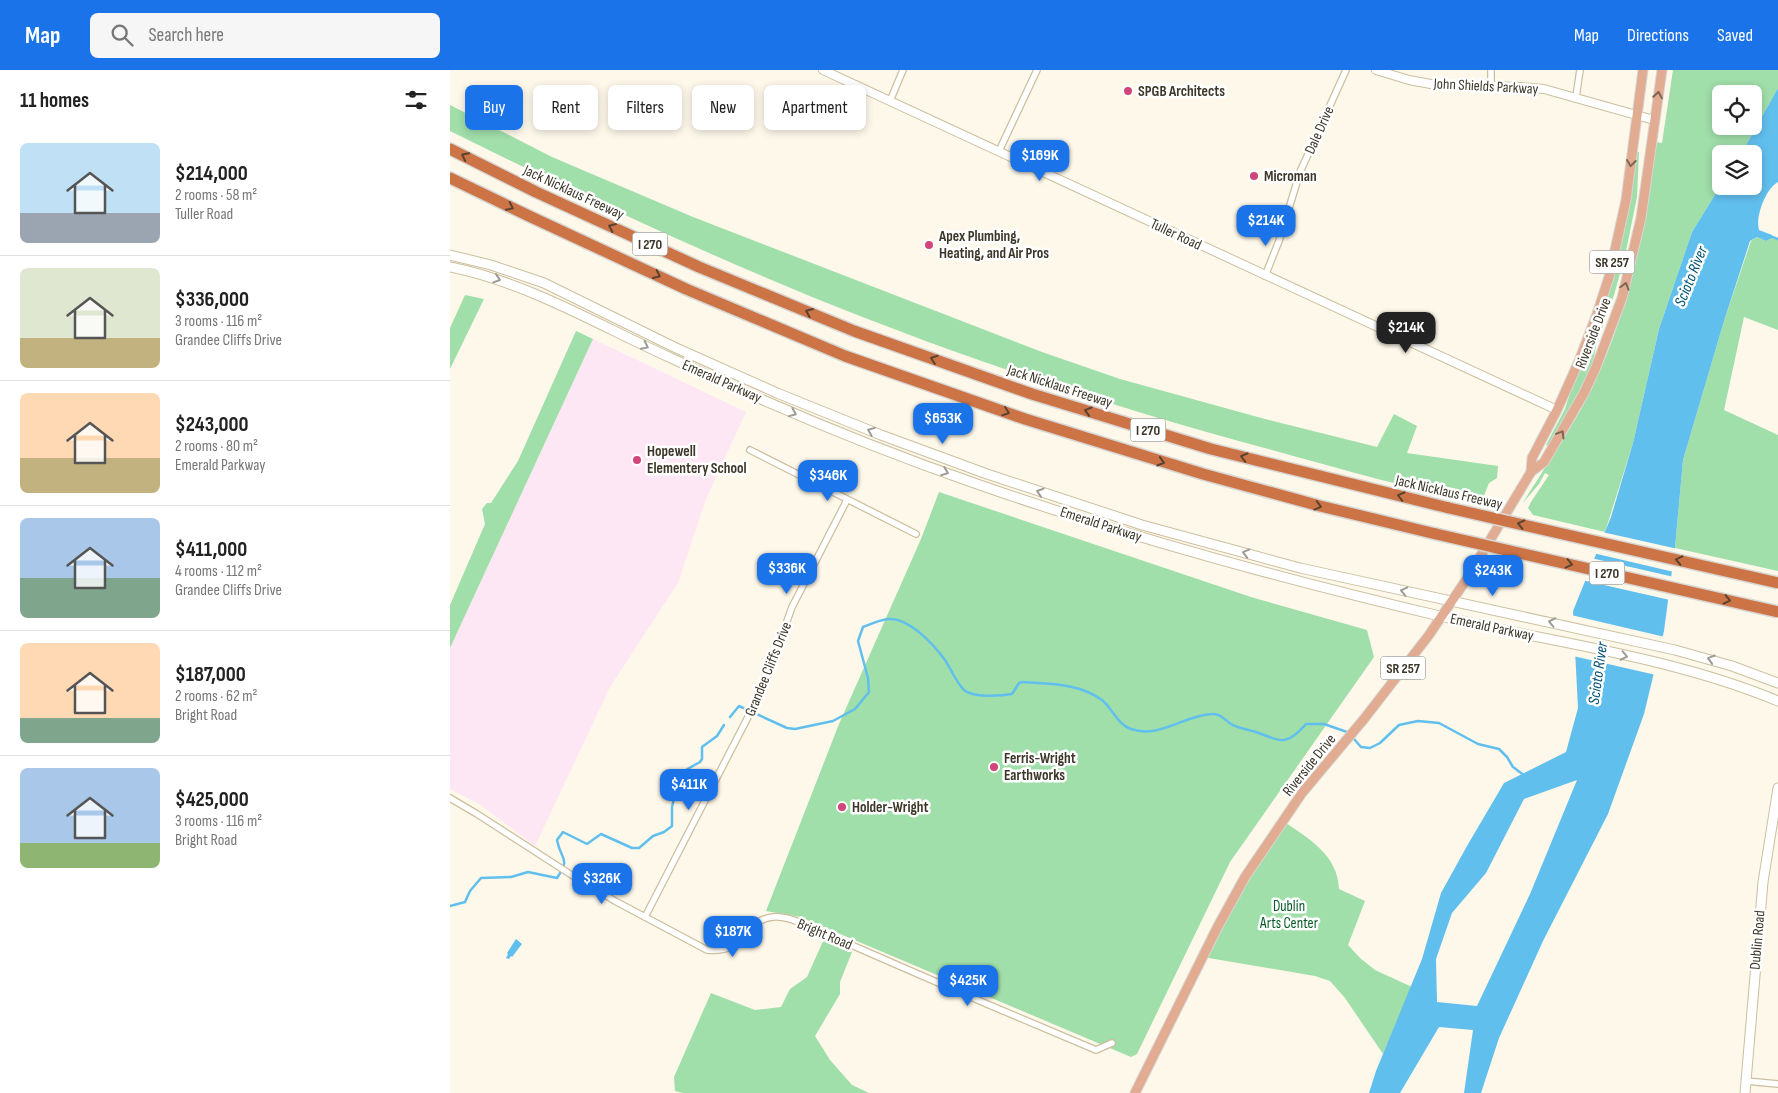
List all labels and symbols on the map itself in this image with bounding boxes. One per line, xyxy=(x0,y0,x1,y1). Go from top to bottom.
street label: John Shields Parkway xyxy=(1432,74,1539,99)
place label: SPGB Architects xyxy=(1138,82,1225,101)
marker: SPGB Architects xyxy=(1122,85,1134,97)
one-way arrow xyxy=(1652,90,1663,98)
street label: Dale Drive xyxy=(1301,103,1338,157)
pin: $169K xyxy=(1005,140,1075,182)
one-way arrow xyxy=(461,152,470,163)
one-way arrow xyxy=(1626,159,1637,167)
street label: Jack Nicklaus Freeway xyxy=(519,160,627,224)
place label: Microman xyxy=(1264,167,1317,186)
marker: Microman xyxy=(1248,170,1260,182)
one-way arrow xyxy=(504,201,513,211)
pin: $214K xyxy=(1231,204,1301,247)
street label: Tuller Road xyxy=(1147,214,1205,255)
one-way arrow xyxy=(608,223,617,233)
place label: Apex Plumbing, Heating, and Air Pros xyxy=(938,227,1049,263)
road number: I 270 xyxy=(632,232,668,255)
marker: Apex Plumbing, Heating, and Air Pros xyxy=(923,239,935,251)
water label: Scioto River xyxy=(1671,243,1712,309)
road number: SR 257 xyxy=(1590,250,1634,273)
one-way arrow xyxy=(652,269,661,280)
one-way arrow xyxy=(493,274,501,284)
one-way arrow xyxy=(1619,282,1630,291)
street label: Riverside Drive xyxy=(1571,295,1616,371)
one-way arrow xyxy=(805,308,814,319)
pin: $214K xyxy=(1371,312,1441,354)
one-way arrow xyxy=(640,340,649,350)
one-way arrow xyxy=(930,355,938,365)
street label: Emerald Parkway xyxy=(679,356,765,407)
street label: Jack Nicklaus Freeway xyxy=(1004,360,1115,412)
pin: $653K xyxy=(908,402,978,445)
one-way arrow xyxy=(1002,406,1010,416)
one-way arrow xyxy=(789,407,797,417)
one-way arrow xyxy=(1084,407,1092,417)
road number: I 270 xyxy=(1130,418,1166,442)
one-way arrow xyxy=(867,427,876,437)
one-way arrow xyxy=(1554,431,1564,440)
place label: Hopewell Elementery School xyxy=(647,442,747,478)
one-way arrow xyxy=(1239,452,1248,463)
marker: Hopewell Elementery School xyxy=(631,454,643,466)
one-way arrow xyxy=(1156,456,1165,466)
pin: $346K xyxy=(793,460,863,502)
one-way arrow xyxy=(940,466,948,476)
street label: Jack Nicklaus Freeway xyxy=(1393,471,1504,514)
one-way arrow xyxy=(1037,487,1045,497)
one-way arrow xyxy=(1397,491,1406,502)
one-way arrow xyxy=(1313,500,1321,510)
street label: Emerald Parkway xyxy=(1058,502,1144,547)
one-way arrow xyxy=(1516,519,1525,530)
one-way arrow xyxy=(1243,549,1251,559)
pin: $336K xyxy=(752,552,822,595)
pin: $243K xyxy=(1458,554,1528,597)
one-way arrow xyxy=(1675,555,1684,566)
one-way arrow xyxy=(1564,558,1573,569)
road number: I 270 xyxy=(1590,562,1624,584)
one-way arrow xyxy=(1400,587,1409,597)
one-way arrow xyxy=(1722,594,1731,605)
street label: Emerald Parkway xyxy=(1448,609,1536,646)
one-way arrow xyxy=(1548,618,1557,628)
street label: Grandee Cliffs Drive xyxy=(741,619,796,719)
water label: Scioto River xyxy=(1585,640,1612,706)
one-way arrow xyxy=(1619,650,1628,660)
one-way arrow xyxy=(1707,655,1715,665)
road number: SR 257 xyxy=(1380,656,1426,680)
street label: Riverside Drive xyxy=(1279,730,1340,800)
place label: Ferris-Wright Earthworks xyxy=(1004,749,1076,785)
marker: Ferris-Wright Earthworks xyxy=(988,761,1000,773)
pin: $411K xyxy=(654,768,724,811)
place label: Holder-Wright xyxy=(852,798,929,817)
marker: Holder-Wright xyxy=(836,801,848,813)
pin: $326K xyxy=(567,862,637,905)
park label: Dublin Arts Center xyxy=(1259,897,1319,933)
street label: Dublin Road xyxy=(1745,910,1770,971)
street label: Bright Road xyxy=(794,914,855,955)
pin: $187K xyxy=(698,916,768,958)
pin: $425K xyxy=(933,964,1003,1007)

